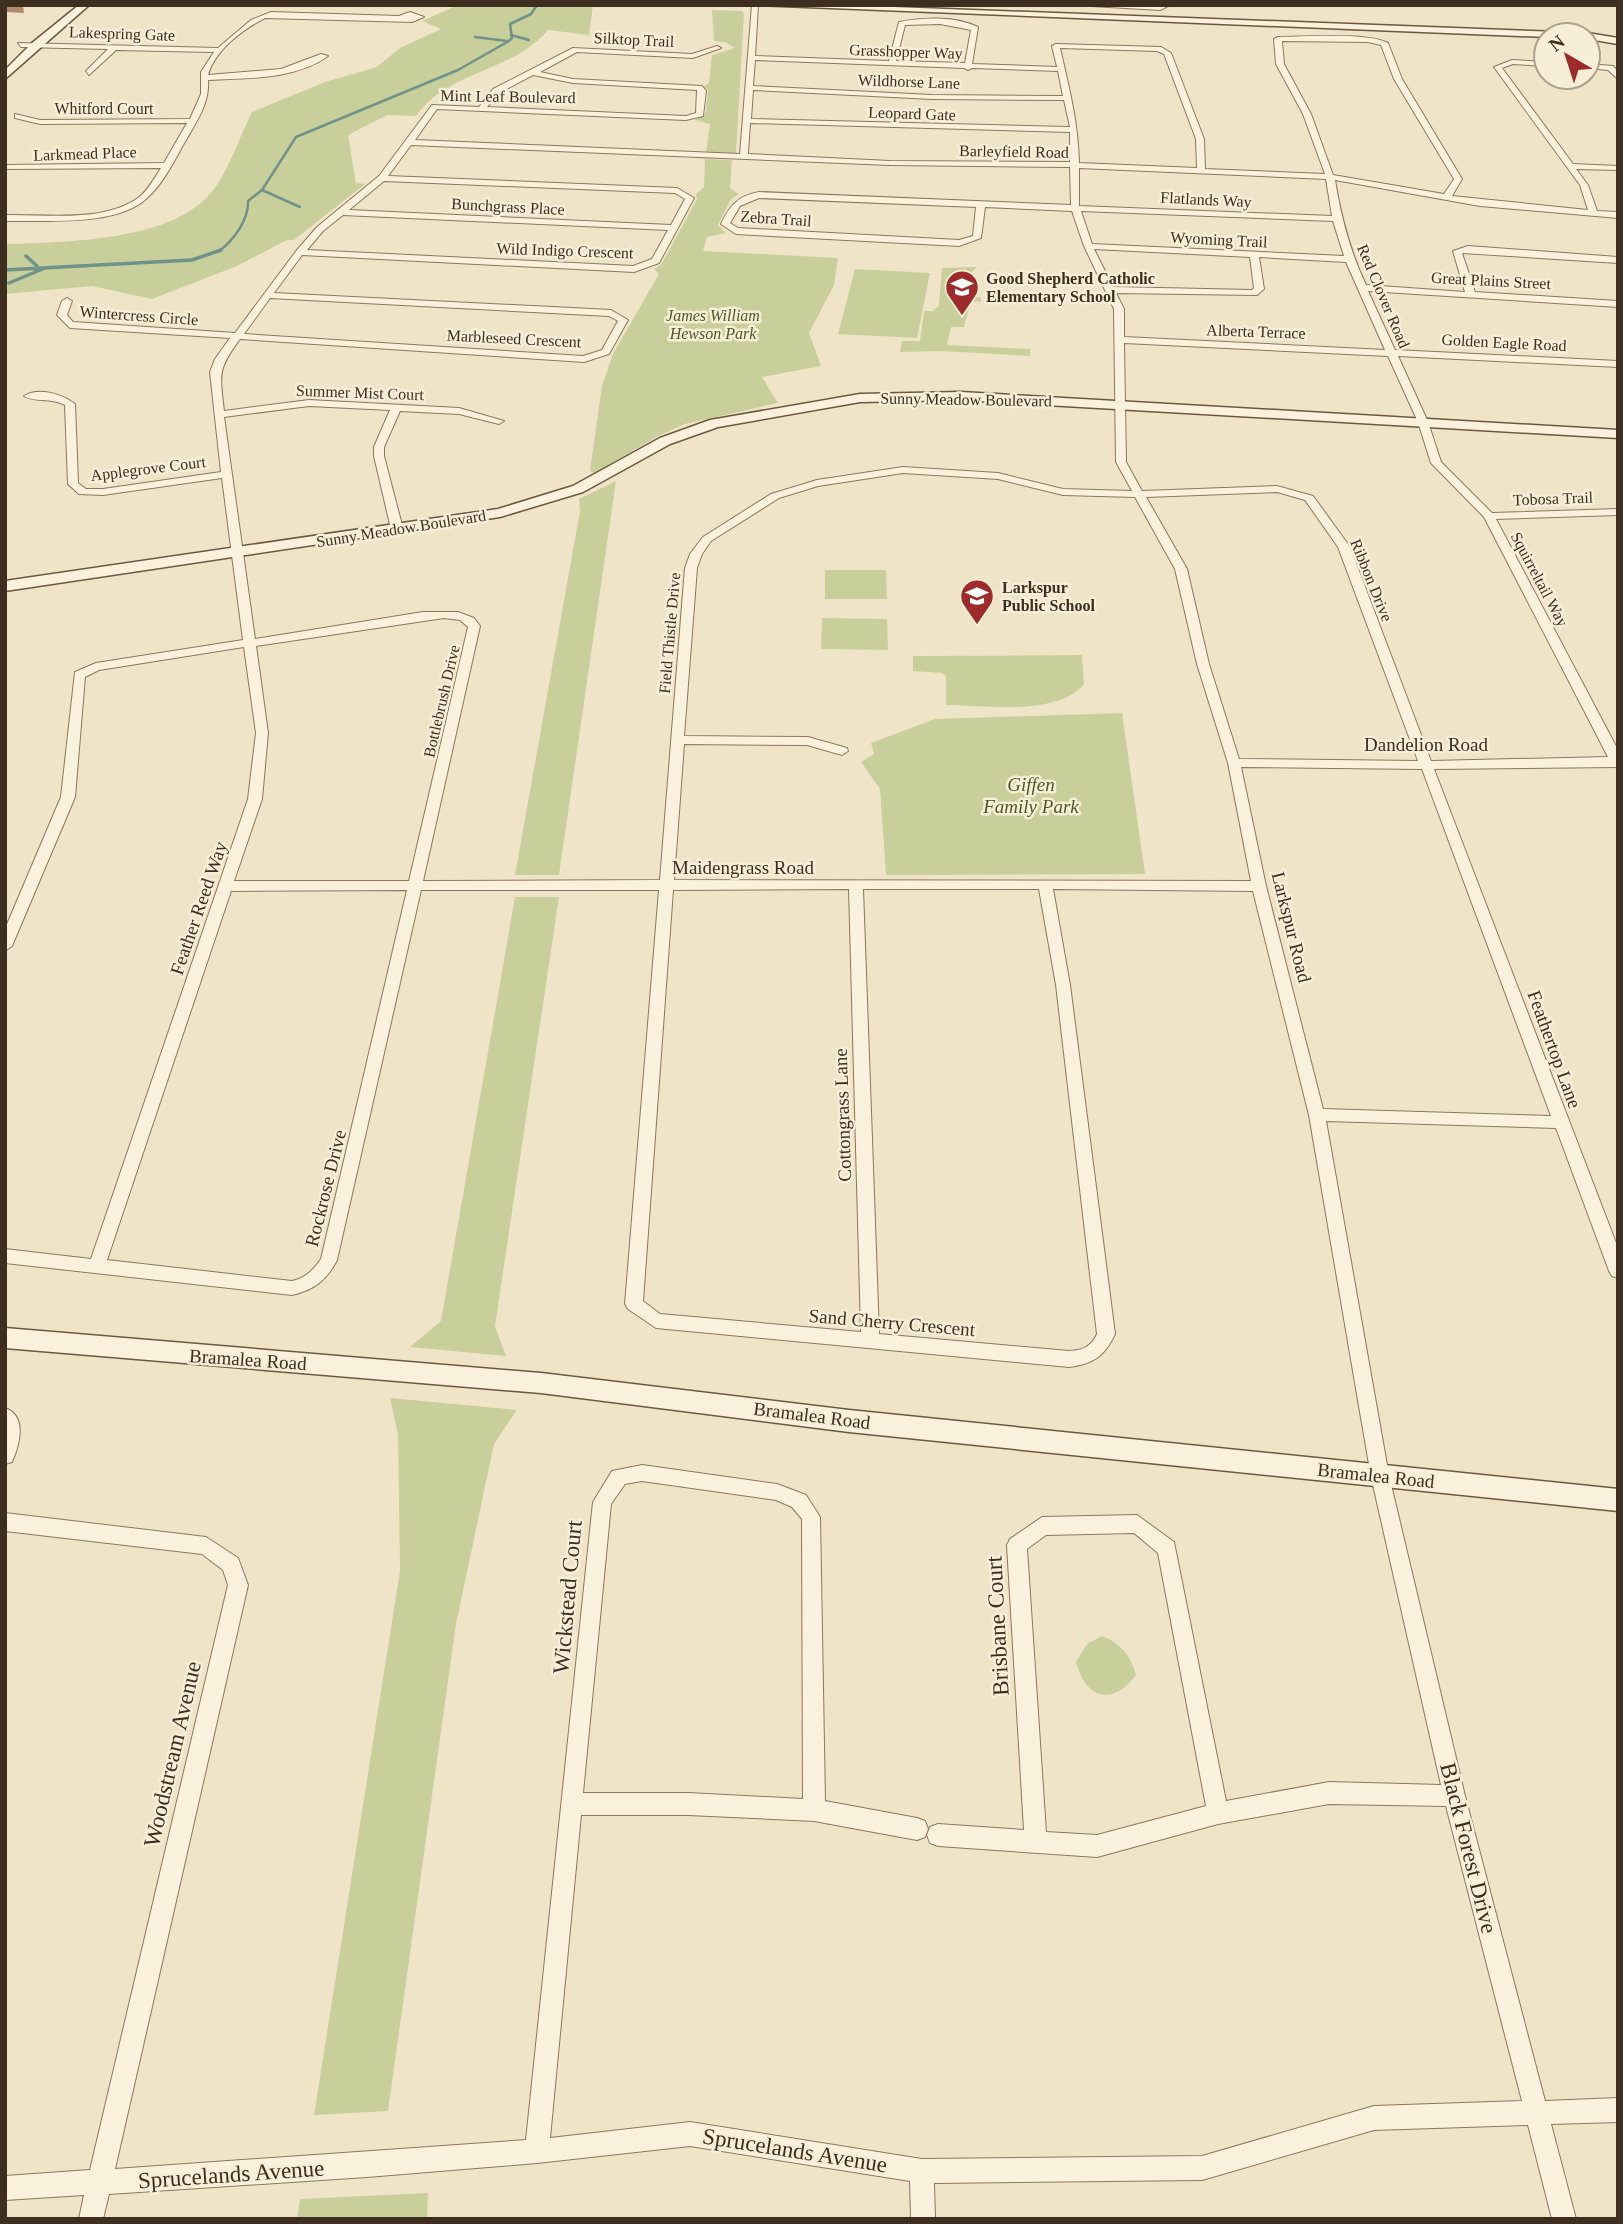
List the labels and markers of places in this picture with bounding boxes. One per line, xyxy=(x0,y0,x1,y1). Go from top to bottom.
school or university icon: Good Shepherd Catholic Elementary School xyxy=(943,268,981,317)
place label: Good Shepherd Catholic Elementary School xyxy=(986,270,1155,306)
school or university icon: Larkspur Public School xyxy=(958,577,996,626)
place label: Larkspur Public School xyxy=(1002,579,1095,614)

